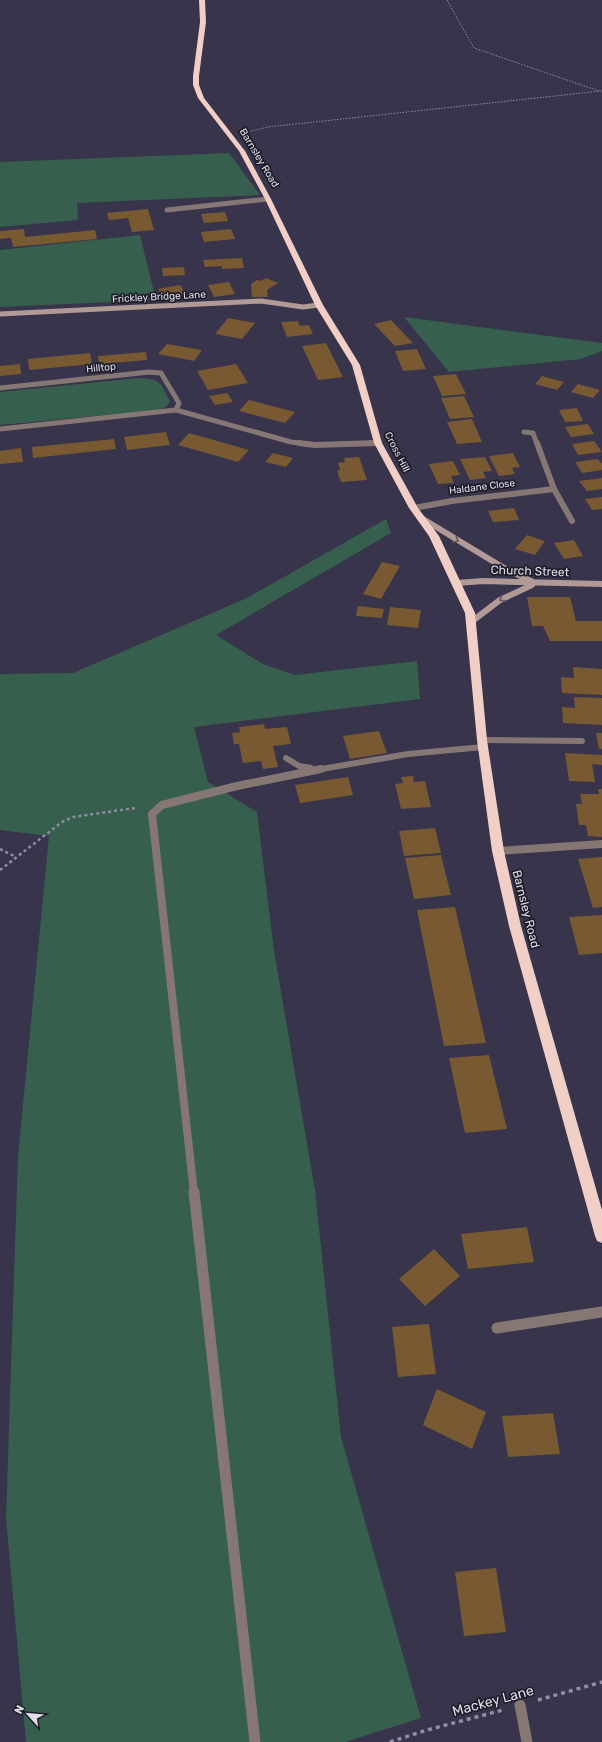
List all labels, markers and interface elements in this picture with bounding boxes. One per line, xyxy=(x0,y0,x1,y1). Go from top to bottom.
street label: Barnsley Road xyxy=(237,126,281,190)
street label: Frickley Bridge Lane xyxy=(112,289,207,305)
street label: Hilltop xyxy=(85,360,117,376)
street label: Cross Hill xyxy=(382,430,412,474)
street label: Haldane Close xyxy=(448,477,516,497)
one-way arrow xyxy=(452,535,459,542)
street label: Church Street xyxy=(491,563,570,579)
one-way arrow xyxy=(499,595,506,602)
street label: Barnsley Road xyxy=(510,869,542,949)
street label: Mackey Lane xyxy=(450,1682,536,1720)
north arrow xyxy=(8,1694,48,1734)
text: N xyxy=(12,1703,27,1716)

